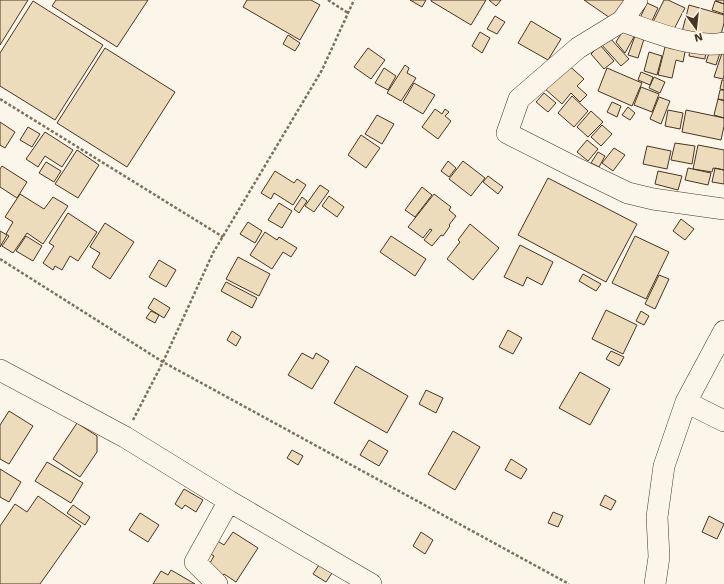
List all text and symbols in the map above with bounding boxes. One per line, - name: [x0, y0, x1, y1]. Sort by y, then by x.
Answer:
- north arrow: [676, 8, 716, 48]
- text: N: [693, 30, 704, 45]

